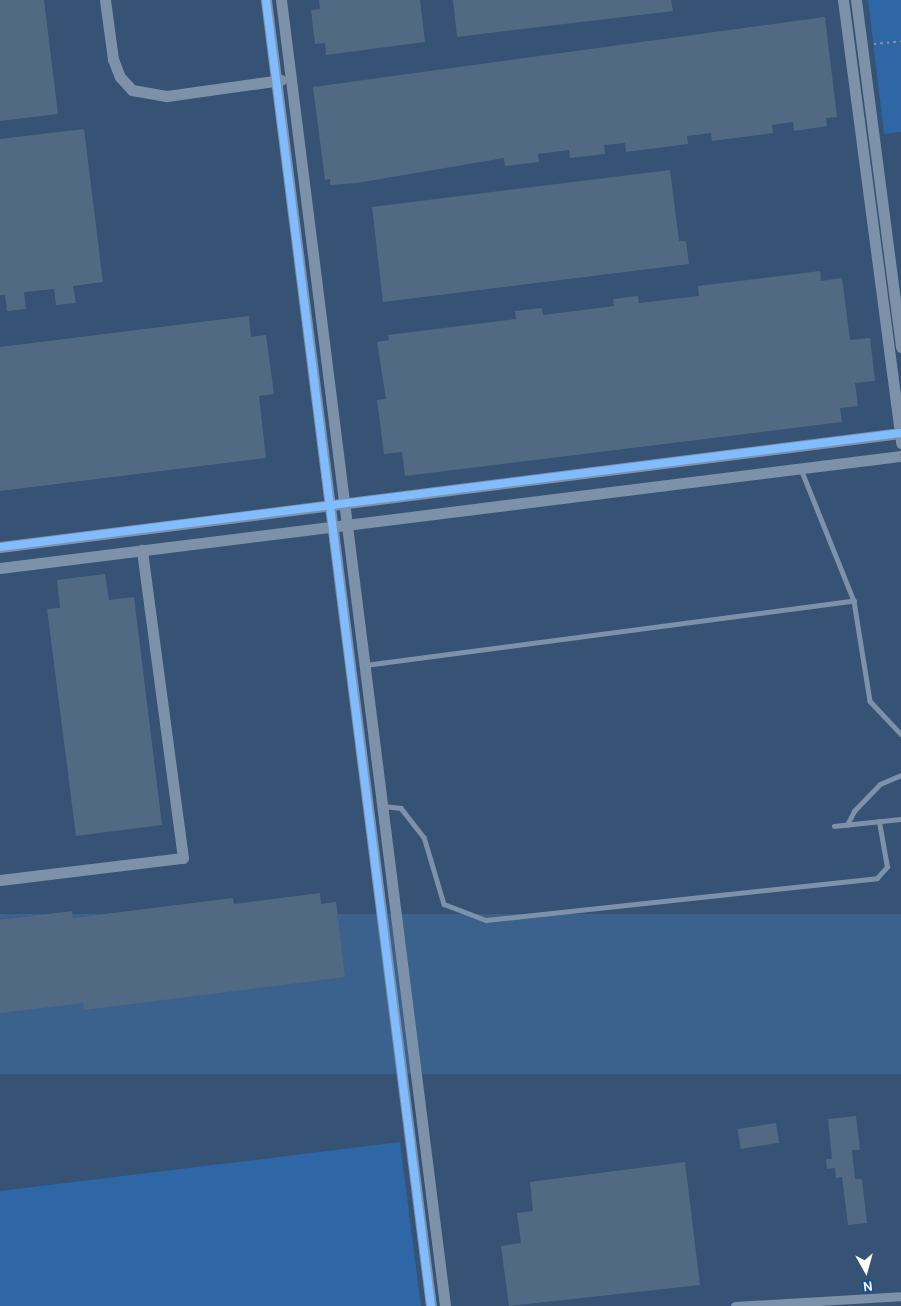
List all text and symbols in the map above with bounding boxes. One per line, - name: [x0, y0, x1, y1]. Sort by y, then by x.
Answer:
- north arrow: [841, 1246, 891, 1296]
- text: N: [862, 1277, 874, 1295]

